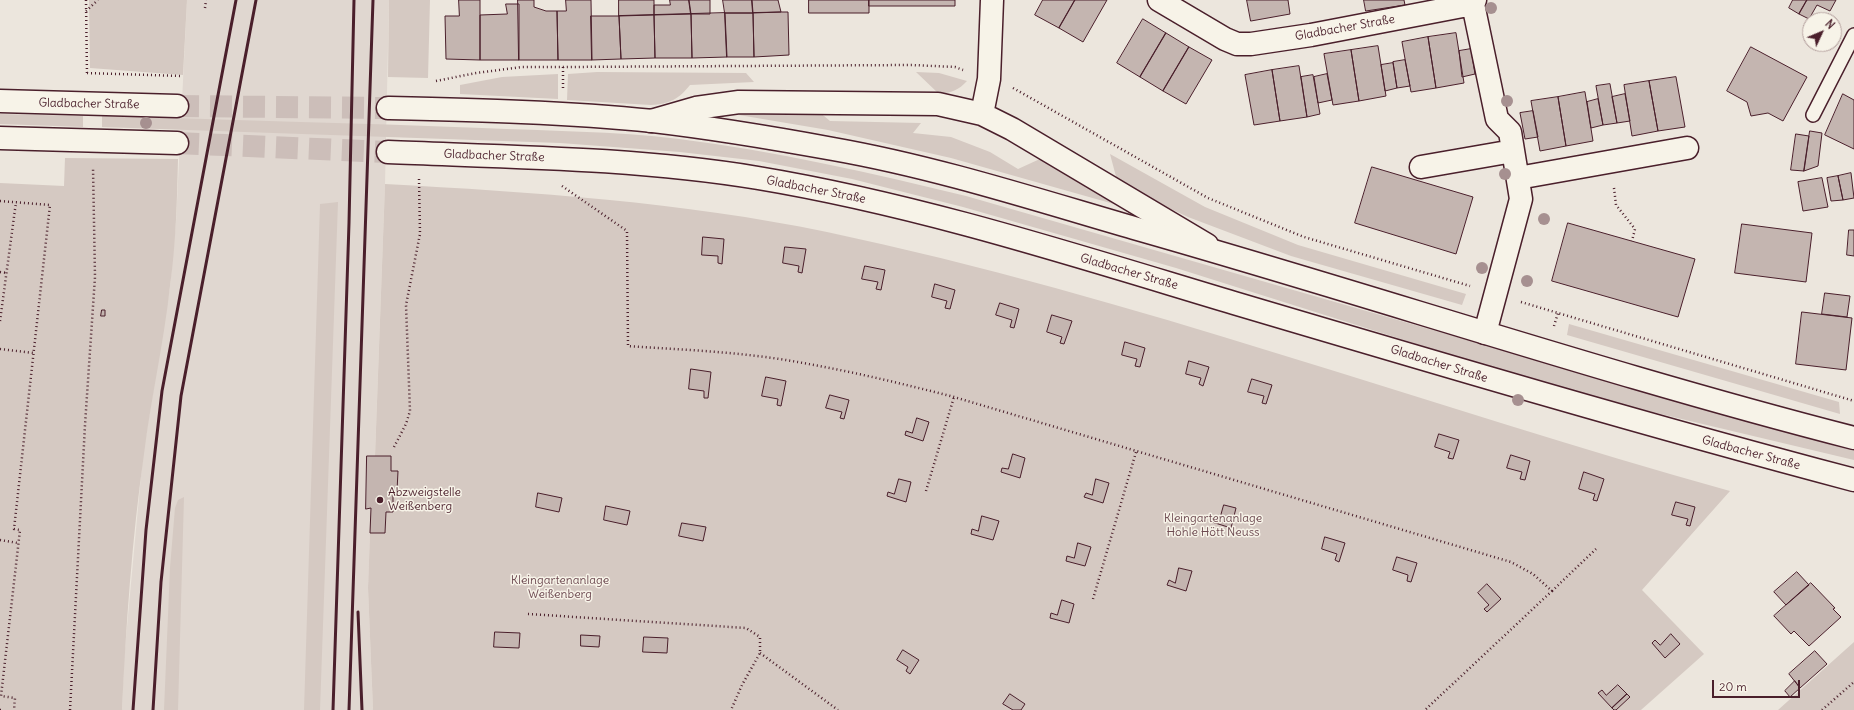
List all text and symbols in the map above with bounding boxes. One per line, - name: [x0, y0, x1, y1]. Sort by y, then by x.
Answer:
- street label: Gladbacher Straße: [1294, 12, 1396, 44]
- north arrow: [1802, 12, 1842, 52]
- text: N: [1822, 17, 1838, 32]
- street label: Gladbacher Straße: [38, 96, 140, 112]
- street label: Gladbacher Straße: [443, 147, 545, 165]
- street label: Gladbacher Straße: [765, 173, 867, 207]
- street label: Gladbacher Straße: [1078, 251, 1180, 293]
- street label: Gladbacher Straße: [1389, 342, 1489, 386]
- street label: Gladbacher Straße: [1700, 433, 1802, 473]
- place label: Abzweigstelle Weißenberg: [388, 486, 461, 514]
- marker: Abzweigstelle Weißenberg: [375, 495, 385, 505]
- park label: Kleingartenanlage Hohle Hött Neuss: [1164, 512, 1262, 540]
- park label: Kleingartenanlage Weißenberg: [511, 574, 609, 602]
- scale bar: [1714, 672, 1802, 698]
- text: 20 m: [1719, 679, 1747, 694]

